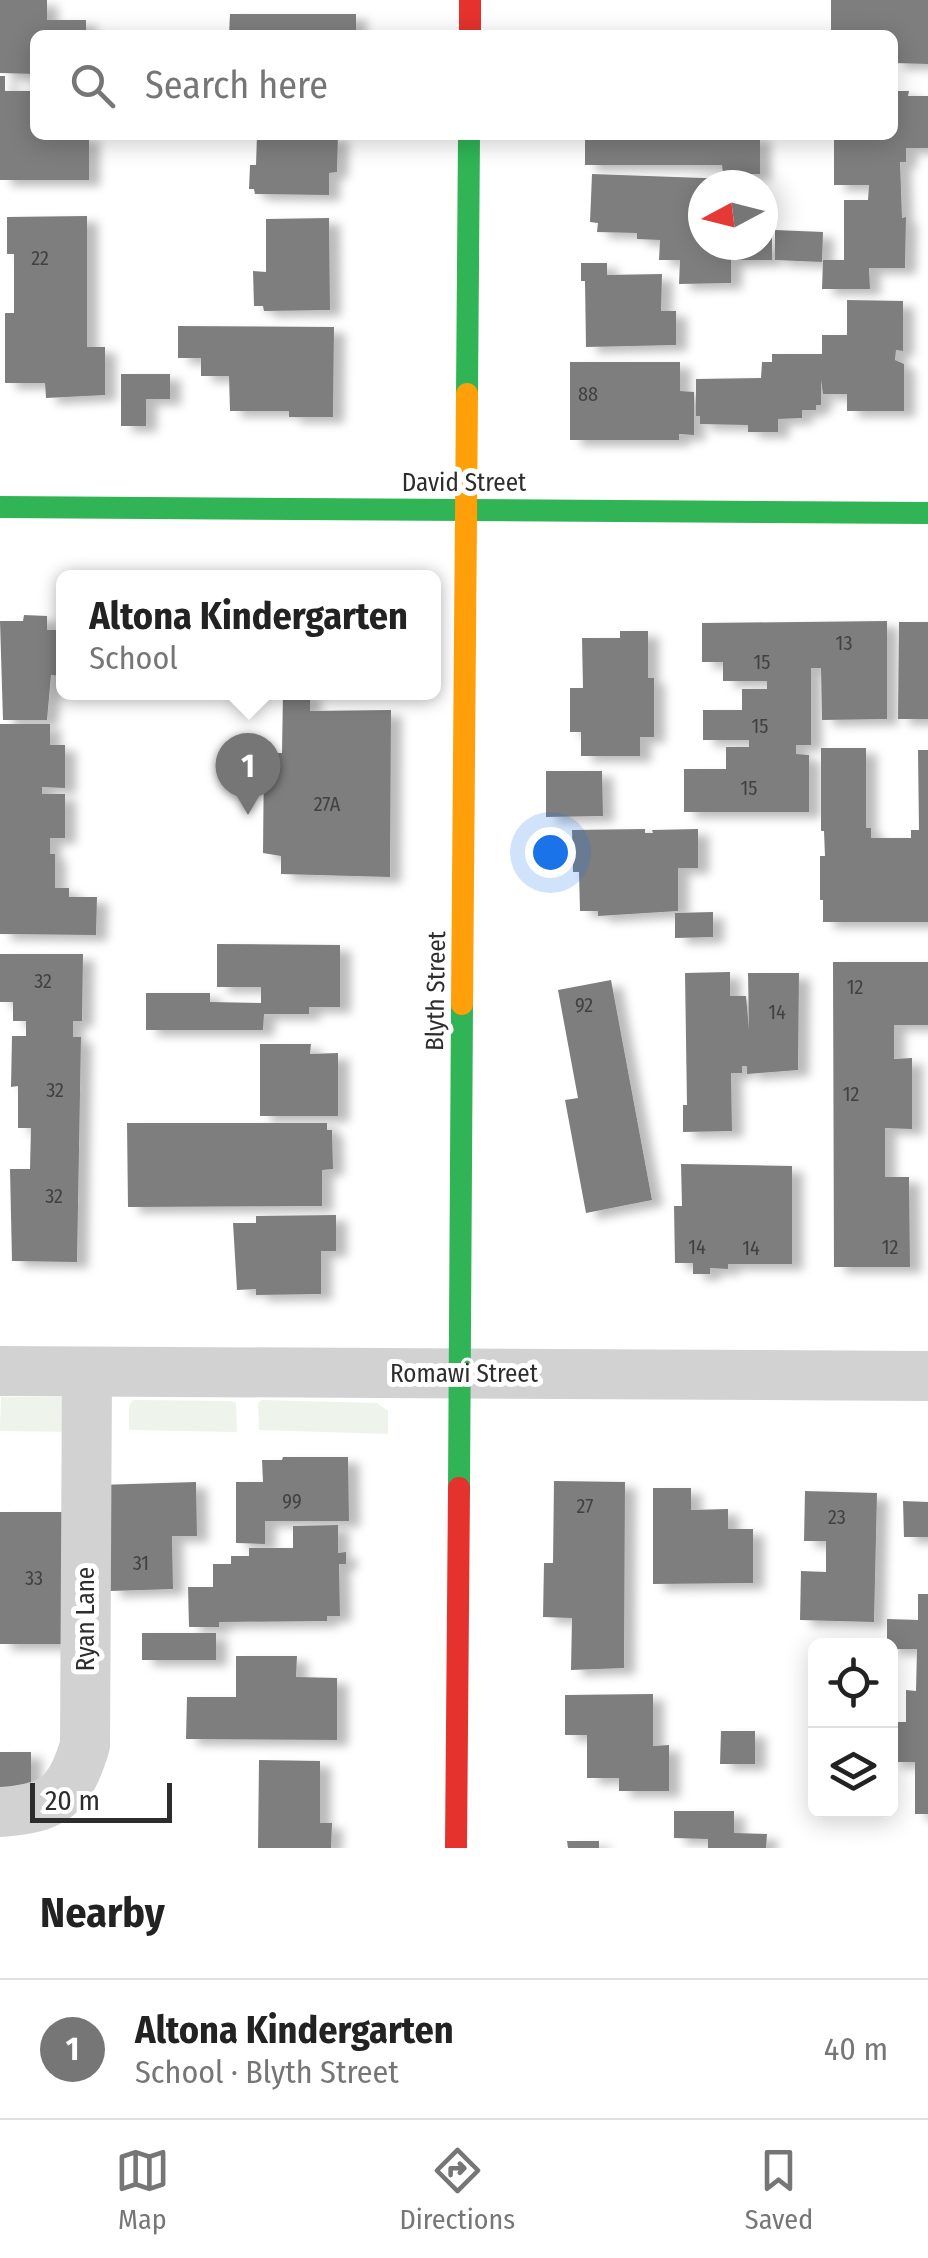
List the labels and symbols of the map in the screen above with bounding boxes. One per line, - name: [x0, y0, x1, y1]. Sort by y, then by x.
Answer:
- north arrow: [688, 170, 778, 260]
- house number: 22: [31, 246, 49, 270]
- house number: 88: [578, 382, 598, 406]
- street label: David Street: [402, 468, 527, 498]
- house number: 13: [836, 631, 852, 655]
- house number: 15: [754, 650, 770, 674]
- house number: 15: [752, 714, 768, 738]
- pin: 1: [216, 732, 280, 815]
- house number: 15: [741, 776, 757, 800]
- house number: 27A: [314, 792, 341, 816]
- your location: [525, 827, 576, 878]
- street label: Blyth Street: [420, 930, 452, 1051]
- house number: 32: [34, 969, 52, 993]
- house number: 12: [847, 975, 863, 999]
- house number: 92: [575, 993, 593, 1017]
- house number: 14: [768, 1000, 786, 1024]
- house number: 32: [46, 1078, 64, 1102]
- house number: 12: [843, 1082, 859, 1106]
- house number: 32: [45, 1184, 63, 1208]
- house number: 14: [688, 1235, 706, 1259]
- house number: 12: [882, 1235, 898, 1259]
- house number: 14: [742, 1236, 760, 1260]
- street label: Romawi Street: [390, 1359, 539, 1389]
- house number: 99: [282, 1489, 302, 1513]
- house number: 27: [577, 1494, 593, 1518]
- house number: 23: [828, 1505, 846, 1529]
- house number: 31: [133, 1551, 149, 1575]
- house number: 33: [25, 1566, 43, 1590]
- street label: Ryan Lane: [71, 1567, 101, 1671]
- scale bar: [30, 1778, 172, 1822]

